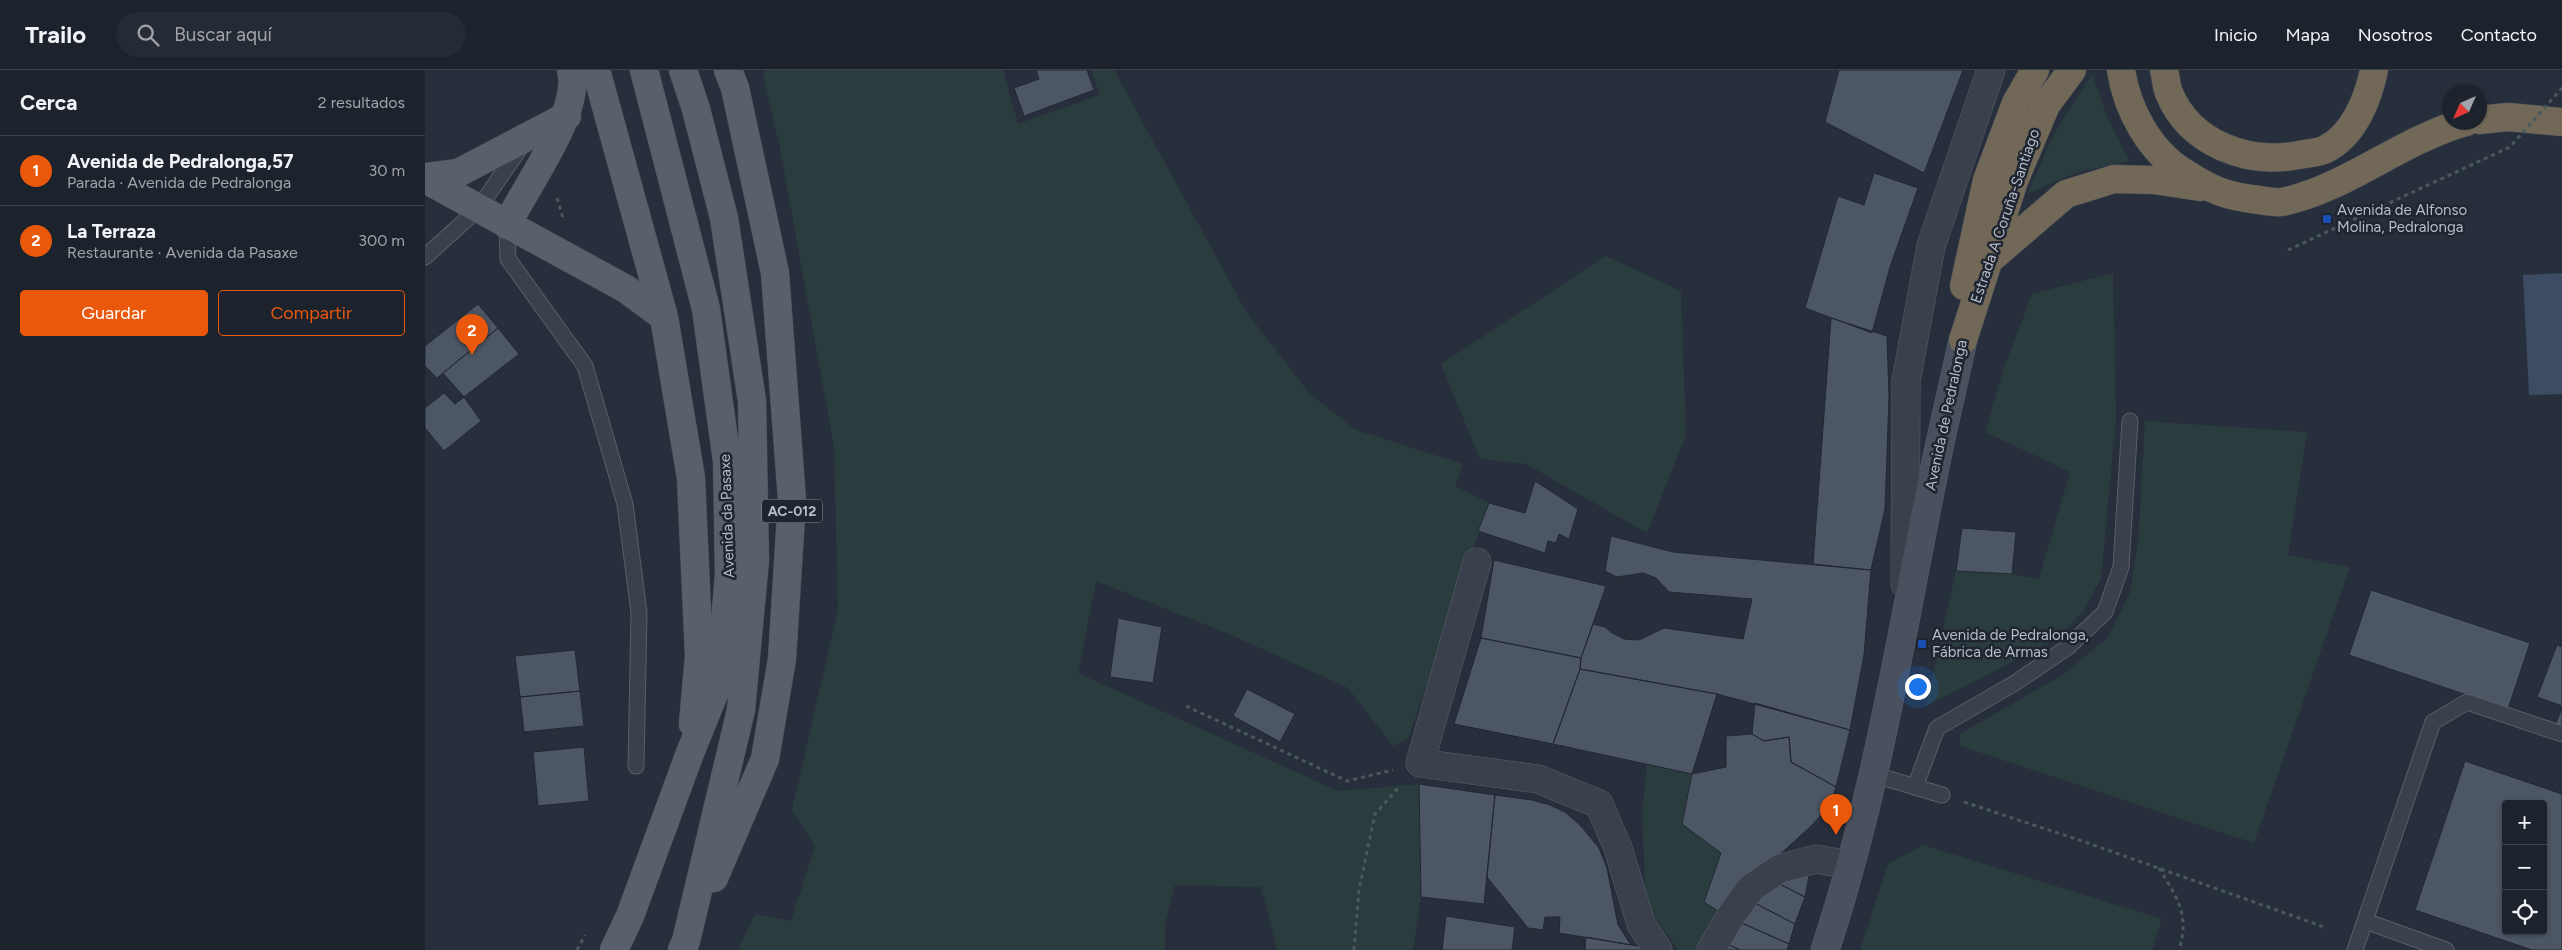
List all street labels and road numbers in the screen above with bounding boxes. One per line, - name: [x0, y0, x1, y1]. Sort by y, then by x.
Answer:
- street label: Estrada A Coruña-Santiago: [1967, 126, 2043, 305]
- street label: Avenida de Pedralonga: [1921, 338, 1971, 492]
- street label: Avenida da Pasaxe: [716, 454, 738, 578]
- road number: AC-012: [762, 500, 822, 522]

